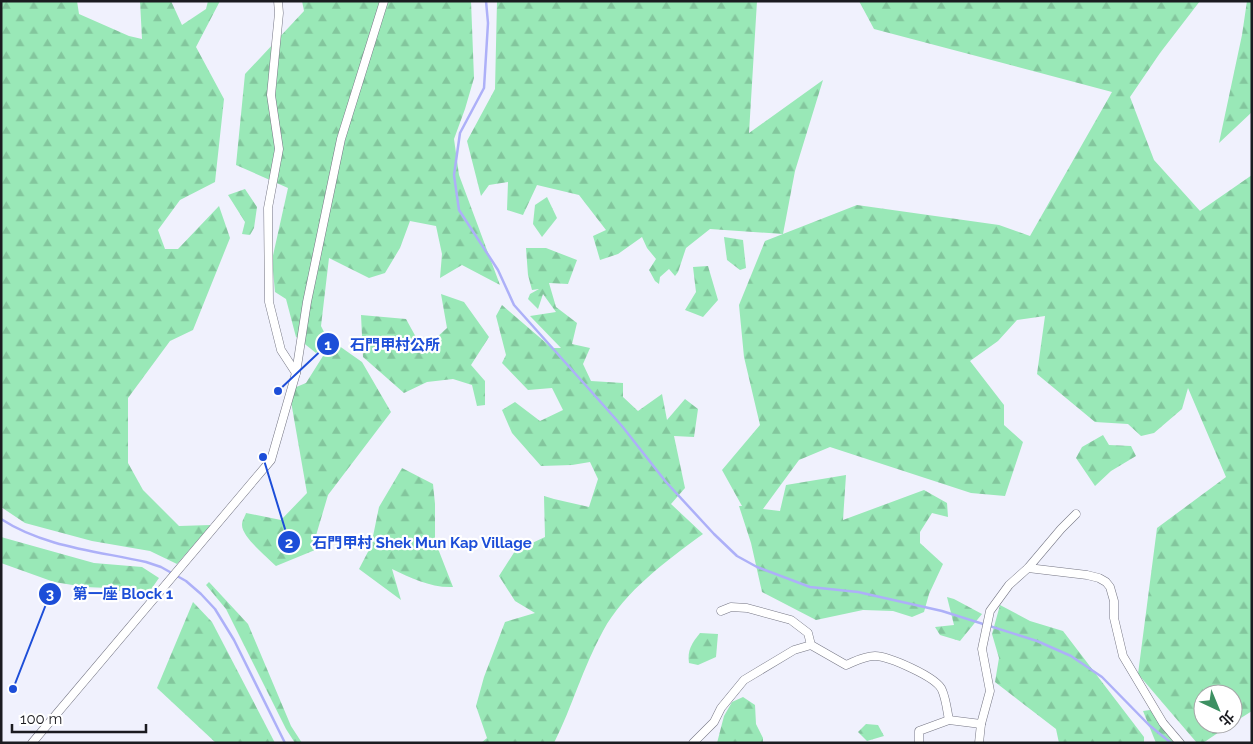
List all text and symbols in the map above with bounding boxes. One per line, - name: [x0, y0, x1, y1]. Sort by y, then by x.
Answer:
- callout: 石門甲村公所: [315, 329, 450, 359]
- text: 1: [324, 336, 332, 354]
- text: 石門甲村公所: [350, 336, 440, 354]
- callout: 石門甲村 Shek Mun Kap Village: [277, 527, 542, 557]
- text: 2: [285, 534, 293, 552]
- text: 石門甲村 Shek Mun Kap Village: [312, 534, 532, 552]
- callout: 第一座 Block 1: [37, 579, 183, 609]
- text: 3: [46, 585, 54, 603]
- text: 第一座 Block 1: [73, 585, 174, 603]
- north arrow: [1193, 684, 1243, 734]
- scale bar: [12, 702, 146, 734]
- text: 北: [1216, 708, 1238, 729]
- text: 100 m: [20, 710, 62, 728]

